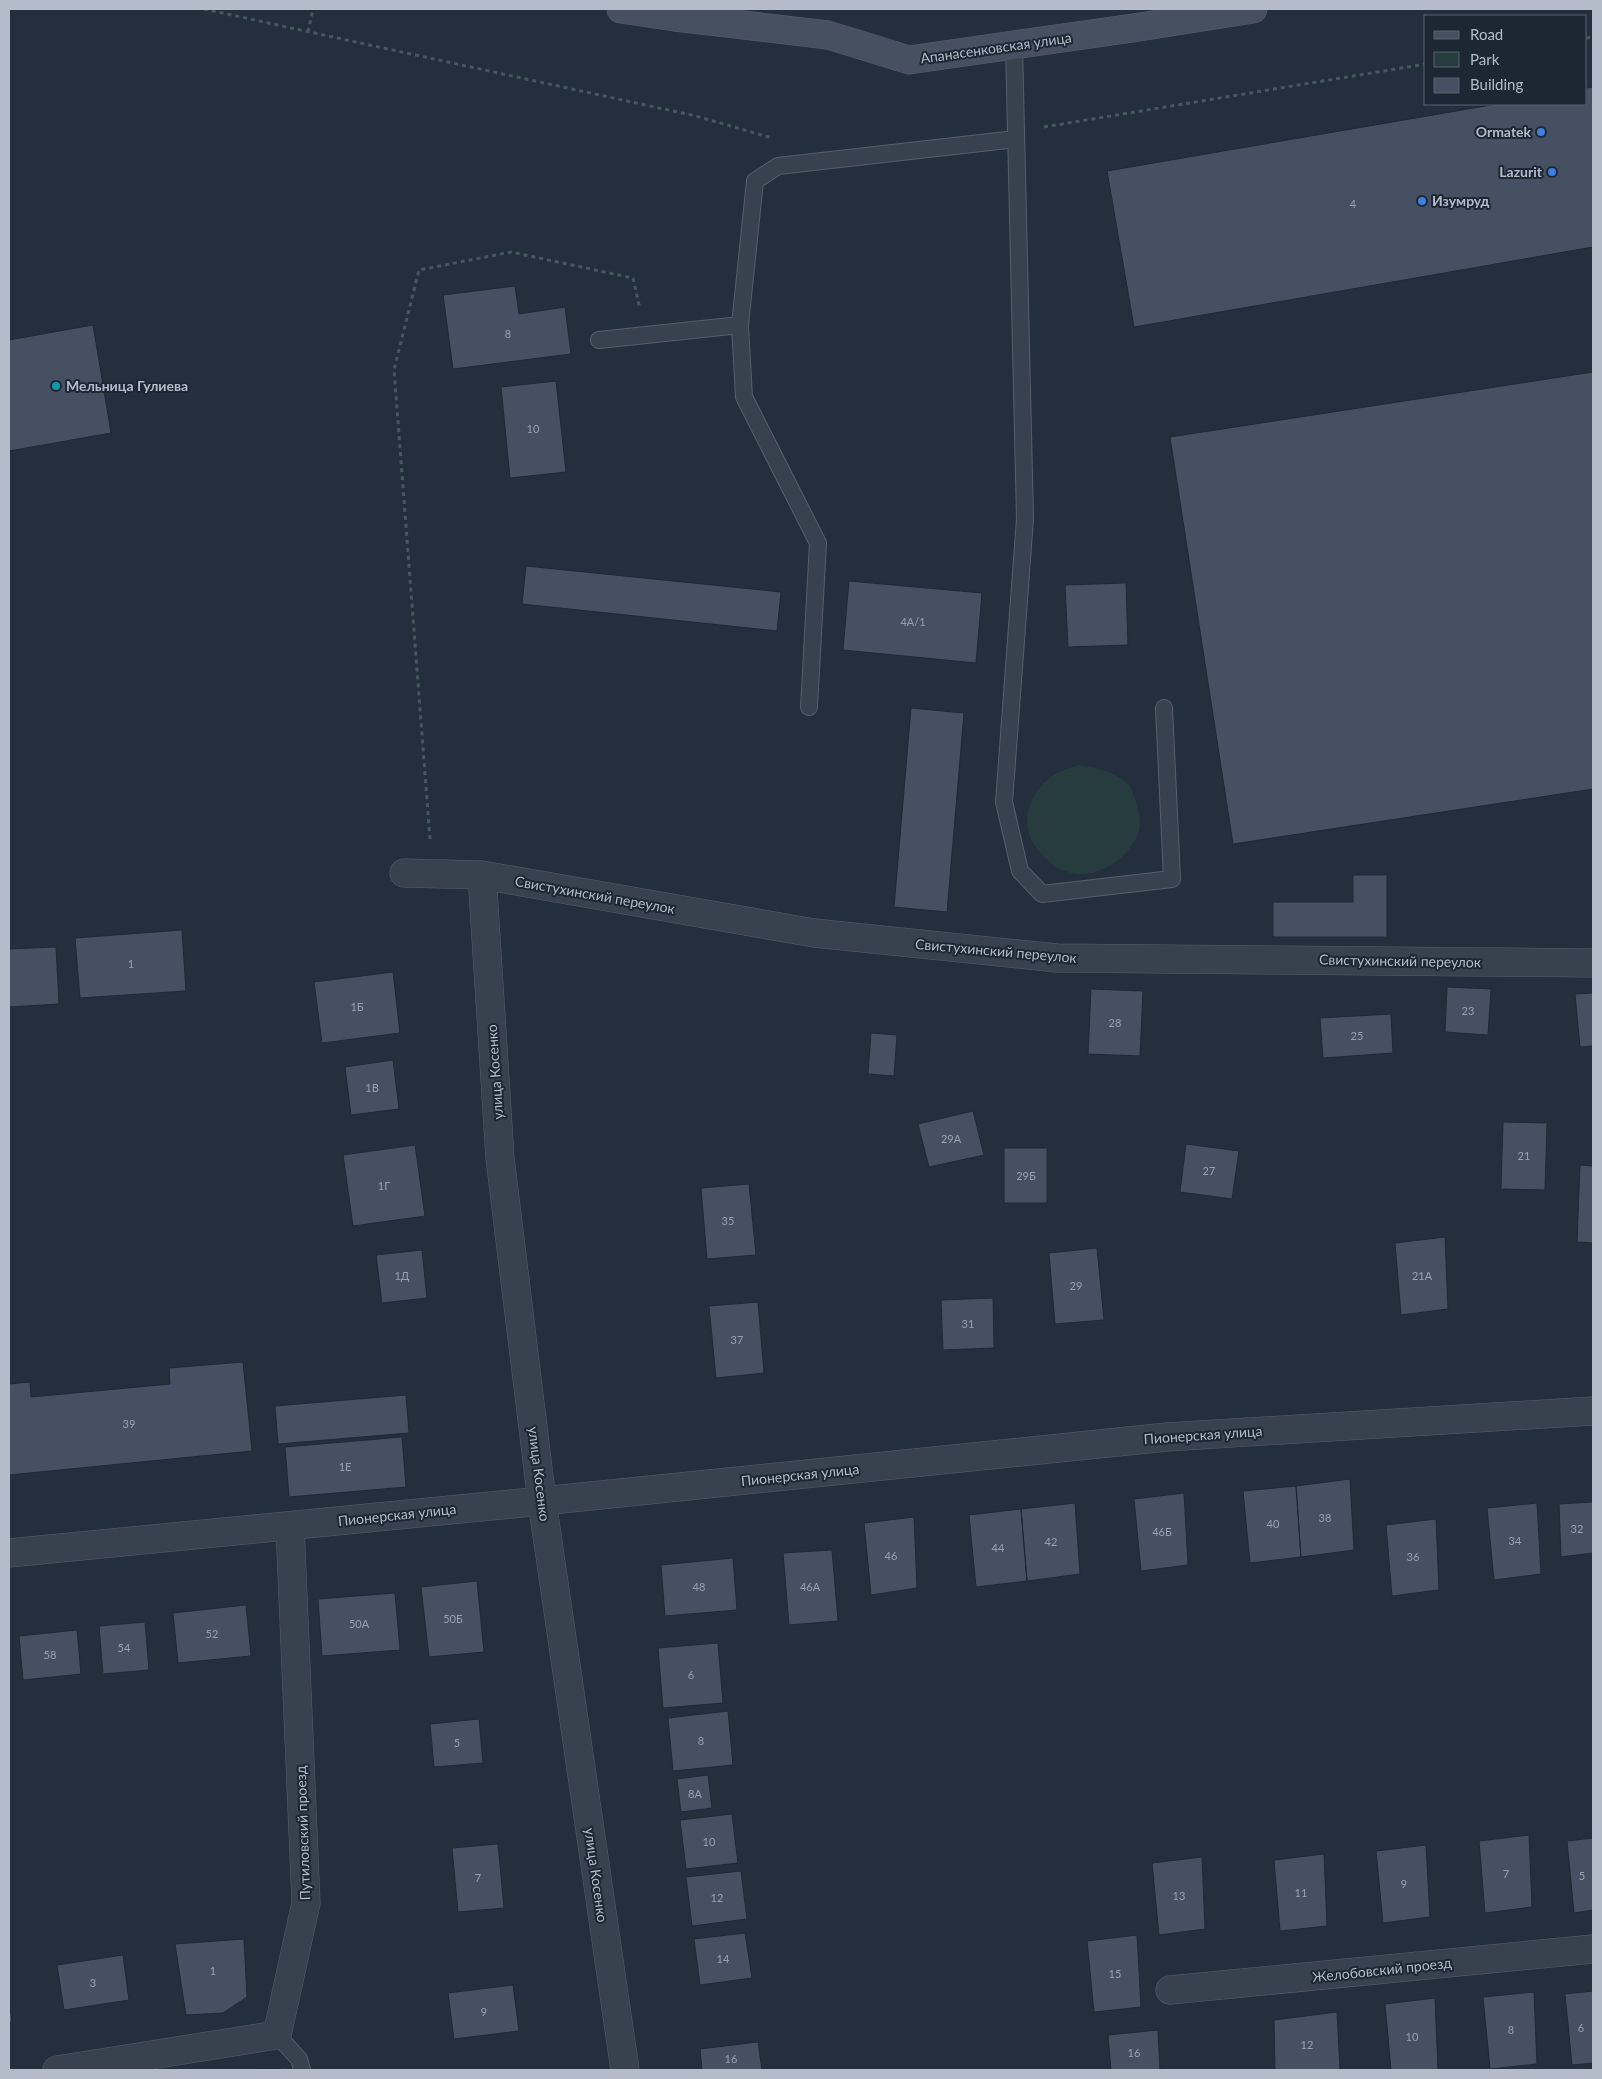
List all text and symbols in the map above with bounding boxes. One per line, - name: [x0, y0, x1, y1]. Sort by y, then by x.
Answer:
- legend: [1424, 15, 1587, 105]
- text: Road: [1470, 25, 1503, 43]
- street label: Апанасенковская улица: [919, 28, 1073, 67]
- text: Park: [1470, 50, 1500, 68]
- text: Building: [1470, 75, 1523, 93]
- place label: Ormatek: [1476, 123, 1532, 140]
- marker: Ormatek: [1535, 126, 1547, 138]
- place label: Lazurit: [1499, 163, 1543, 180]
- marker: Lazurit: [1546, 166, 1558, 178]
- place label: Изумруд: [1432, 192, 1490, 209]
- marker: Изумруд: [1416, 195, 1428, 207]
- house number: 4: [1350, 197, 1357, 210]
- house number: 8: [505, 327, 511, 340]
- place label: Мельница Гулиева: [66, 377, 188, 394]
- marker: Мельница Гулиева: [50, 380, 62, 392]
- house number: 10: [527, 422, 540, 435]
- house number: 4А/1: [900, 615, 926, 628]
- street label: Свистухинский переулок: [514, 872, 677, 917]
- street label: Свистухинский переулок: [915, 935, 1078, 966]
- street label: Свистухинский переулок: [1319, 951, 1482, 970]
- house number: 1: [128, 957, 134, 970]
- house number: 1Б: [350, 1000, 364, 1013]
- house number: 23: [1462, 1004, 1474, 1017]
- house number: 28: [1109, 1016, 1121, 1029]
- street label: улица Косенко: [483, 1024, 506, 1120]
- house number: 25: [1351, 1029, 1363, 1042]
- house number: 1В: [365, 1081, 379, 1094]
- house number: 29А: [941, 1132, 962, 1145]
- house number: 21: [1518, 1149, 1530, 1162]
- house number: 27: [1203, 1164, 1215, 1177]
- house number: 29Б: [1016, 1169, 1036, 1182]
- house number: 1Г: [378, 1179, 390, 1192]
- house number: 35: [722, 1214, 734, 1227]
- house number: 1Д: [394, 1269, 410, 1282]
- house number: 21А: [1412, 1269, 1433, 1282]
- house number: 29: [1070, 1279, 1082, 1292]
- house number: 31: [962, 1317, 974, 1330]
- house number: 37: [731, 1333, 743, 1346]
- house number: 39: [123, 1417, 135, 1430]
- street label: Пионерская улица: [1143, 1422, 1263, 1447]
- street label: улица Косенко: [525, 1426, 554, 1522]
- house number: 1Е: [339, 1460, 351, 1473]
- street label: Пионерская улица: [740, 1460, 860, 1489]
- street label: Пионерская улица: [337, 1500, 457, 1529]
- house number: 38: [1319, 1511, 1331, 1524]
- house number: 40: [1267, 1517, 1280, 1530]
- house number: 32: [1571, 1522, 1583, 1535]
- house number: 46Б: [1152, 1525, 1172, 1538]
- house number: 34: [1509, 1534, 1522, 1547]
- house number: 42: [1045, 1535, 1057, 1548]
- house number: 44: [992, 1541, 1005, 1554]
- house number: 46: [885, 1549, 897, 1562]
- house number: 36: [1407, 1550, 1419, 1563]
- house number: 48: [693, 1580, 705, 1593]
- house number: 46А: [800, 1580, 821, 1593]
- house number: 50Б: [443, 1612, 463, 1625]
- house number: 50А: [349, 1617, 370, 1630]
- house number: 52: [206, 1627, 218, 1640]
- house number: 54: [118, 1641, 131, 1654]
- house number: 58: [44, 1648, 56, 1661]
- house number: 6: [688, 1668, 694, 1681]
- house number: 8: [698, 1734, 704, 1747]
- house number: 5: [454, 1736, 460, 1749]
- street label: Путиловский проезд: [292, 1765, 313, 1901]
- house number: 8А: [688, 1787, 702, 1800]
- street label: улица Косенко: [581, 1827, 612, 1923]
- house number: 10: [703, 1835, 716, 1848]
- house number: 7: [1503, 1867, 1509, 1880]
- house number: 5: [1579, 1869, 1585, 1882]
- house number: 7: [475, 1871, 481, 1884]
- house number: 9: [1401, 1877, 1407, 1890]
- house number: 11: [1295, 1886, 1307, 1899]
- house number: 13: [1173, 1889, 1185, 1902]
- house number: 12: [711, 1891, 723, 1904]
- house number: 14: [717, 1952, 730, 1965]
- street label: Желобовский проезд: [1311, 1954, 1453, 1985]
- house number: 1: [210, 1964, 216, 1977]
- house number: 15: [1109, 1967, 1121, 1980]
- house number: 3: [90, 1976, 96, 1989]
- house number: 9: [481, 2005, 487, 2018]
- house number: 6: [1578, 2021, 1584, 2034]
- house number: 8: [1508, 2023, 1514, 2036]
- house number: 10: [1406, 2030, 1419, 2043]
- house number: 12: [1301, 2038, 1313, 2051]
- house number: 16: [1128, 2046, 1140, 2059]
- house number: 16: [725, 2052, 737, 2065]

